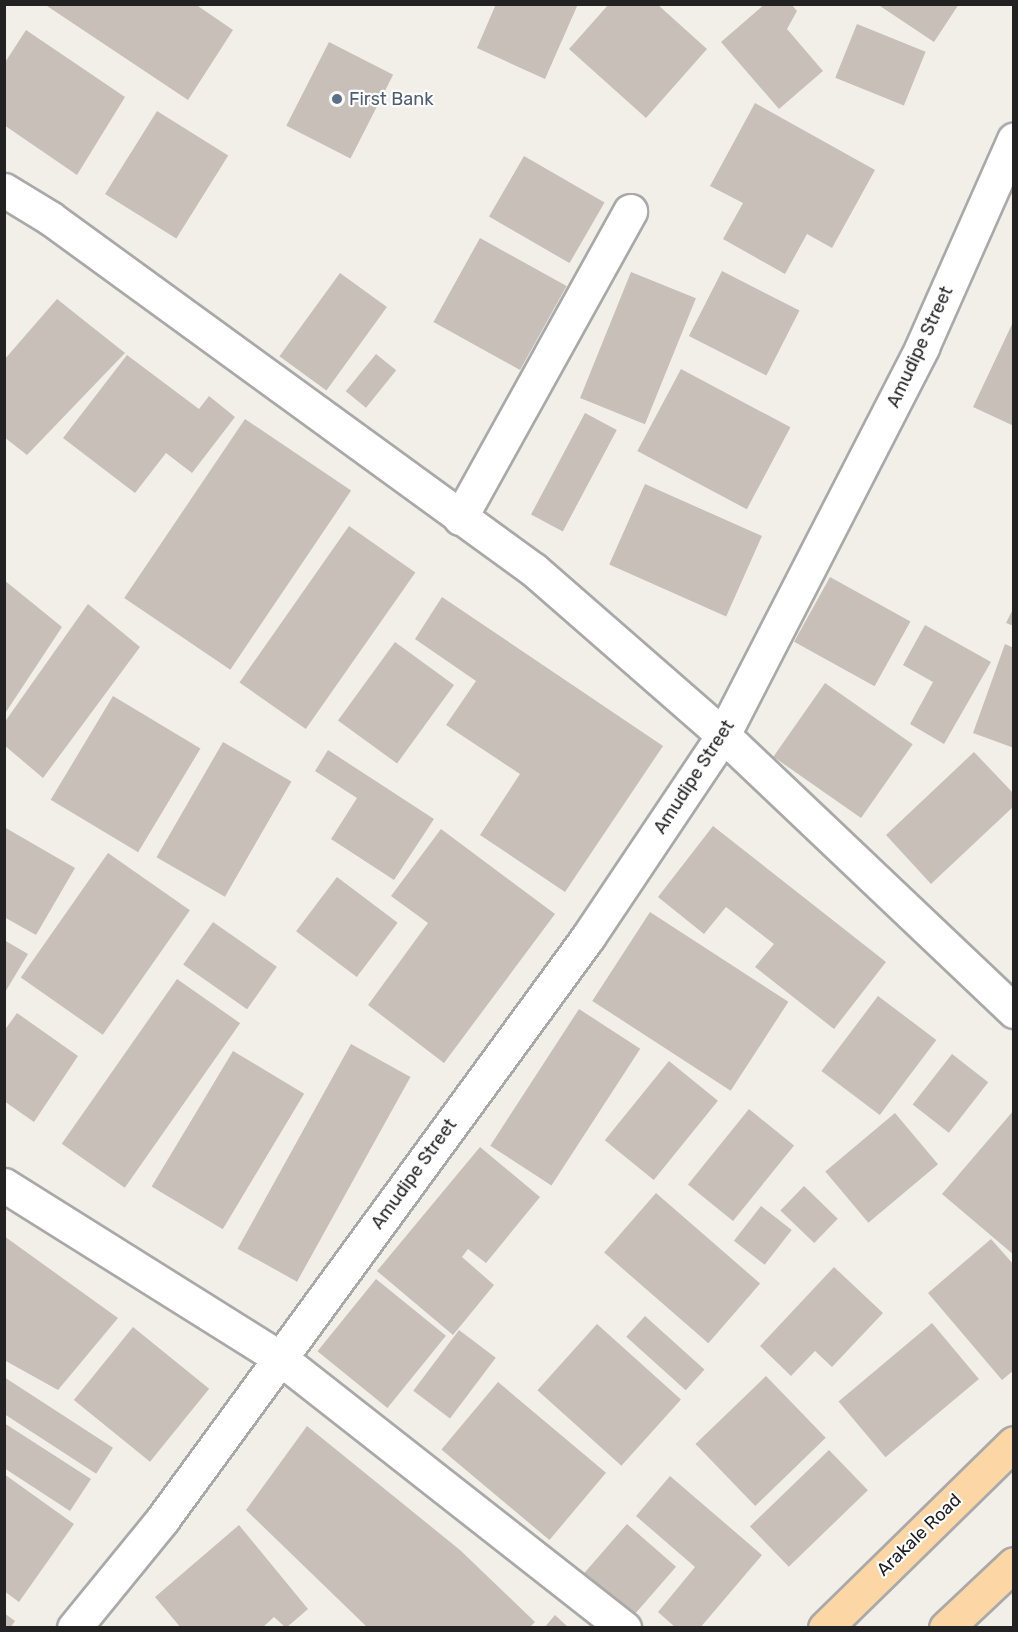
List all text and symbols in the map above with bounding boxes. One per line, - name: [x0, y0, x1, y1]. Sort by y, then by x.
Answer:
- place label: First Bank: [349, 88, 433, 110]
- marker: First Bank: [330, 92, 344, 106]
- street label: Amudipe Street: [882, 283, 958, 411]
- street label: Amudipe Street: [649, 716, 739, 838]
- street label: Amudipe Street: [367, 1115, 461, 1233]
- street label: Arakale Road: [872, 1489, 966, 1581]

